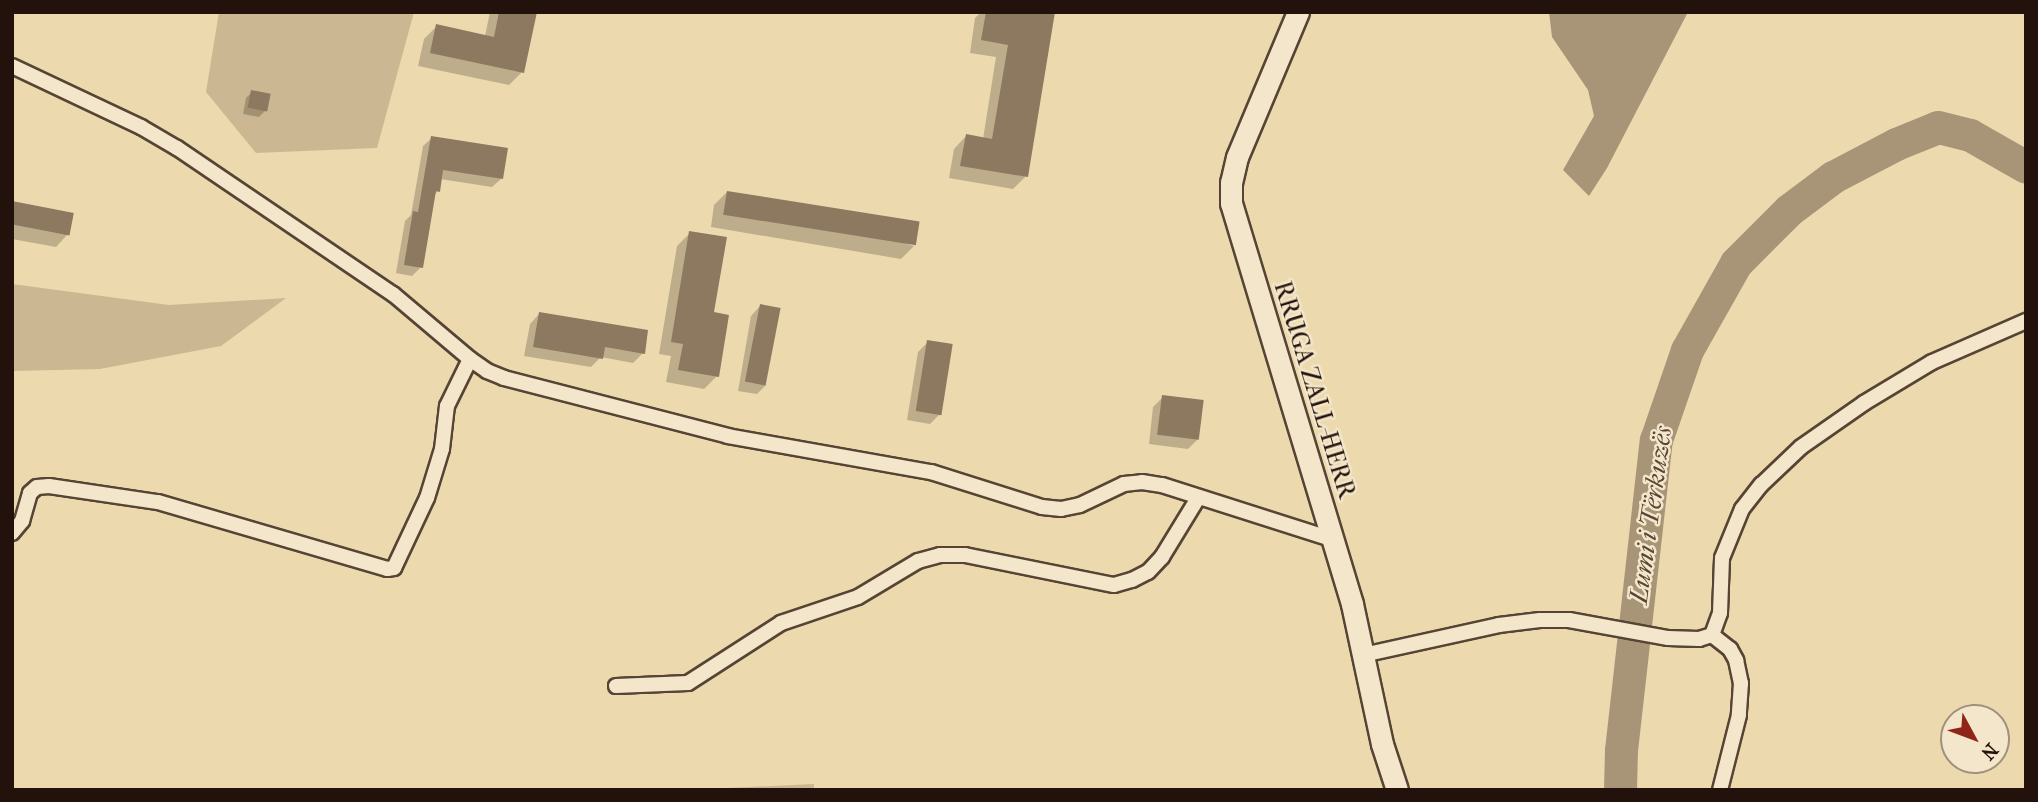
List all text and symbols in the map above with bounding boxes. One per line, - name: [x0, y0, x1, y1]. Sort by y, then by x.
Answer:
- street label: RRUGA ZALL-HERR: [1267, 278, 1361, 502]
- water label: Lumi i Tërkuzës: [1623, 424, 1679, 606]
- north arrow: [1940, 704, 2010, 774]
- text: N: [1976, 739, 2002, 764]

